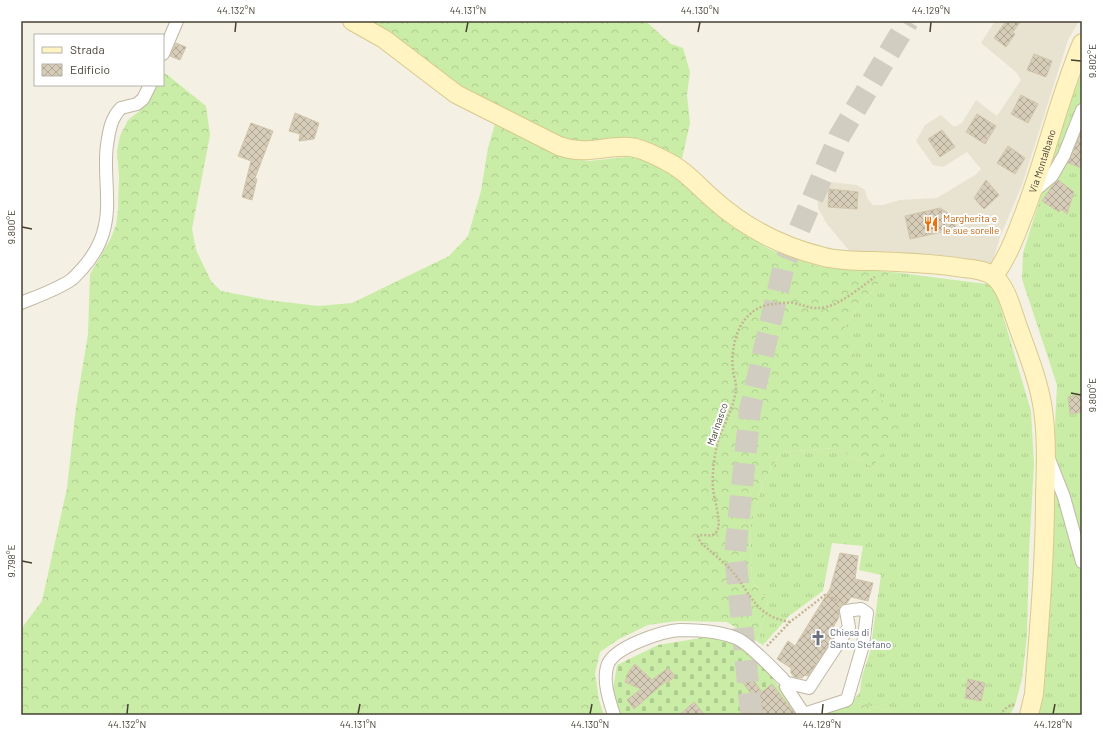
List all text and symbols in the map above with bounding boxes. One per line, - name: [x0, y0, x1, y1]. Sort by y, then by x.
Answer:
- text: 44.132°N: [217, 4, 255, 16]
- text: 44.131°N: [450, 4, 486, 16]
- text: 44.130°N: [681, 4, 719, 16]
- text: 44.129°N: [912, 4, 950, 16]
- legend: [34, 34, 164, 86]
- text: Strada: [70, 42, 105, 56]
- text: 9.802°E: [1086, 44, 1098, 78]
- text: Edificio: [70, 62, 110, 76]
- street label: Via Montalbano: [1026, 128, 1058, 194]
- text: 9.800°E: [5, 210, 17, 244]
- place label: Margherita e le sue sorelle: [943, 212, 999, 236]
- restaurant icon: Margherita e le sue sorelle: [922, 215, 940, 233]
- text: 9.800°E: [1086, 378, 1098, 412]
- street label: Marinasco: [704, 401, 730, 447]
- text: 9.798°E: [5, 545, 17, 578]
- place label: Chiesa di Santo Stefano: [830, 626, 891, 650]
- church icon: Chiesa di Santo Stefano: [809, 629, 827, 647]
- text: 44.132°N: [108, 718, 146, 730]
- text: 44.131°N: [340, 718, 376, 730]
- text: 44.130°N: [571, 718, 609, 730]
- text: 44.129°N: [803, 718, 841, 730]
- text: 44.128°N: [1034, 718, 1072, 730]

